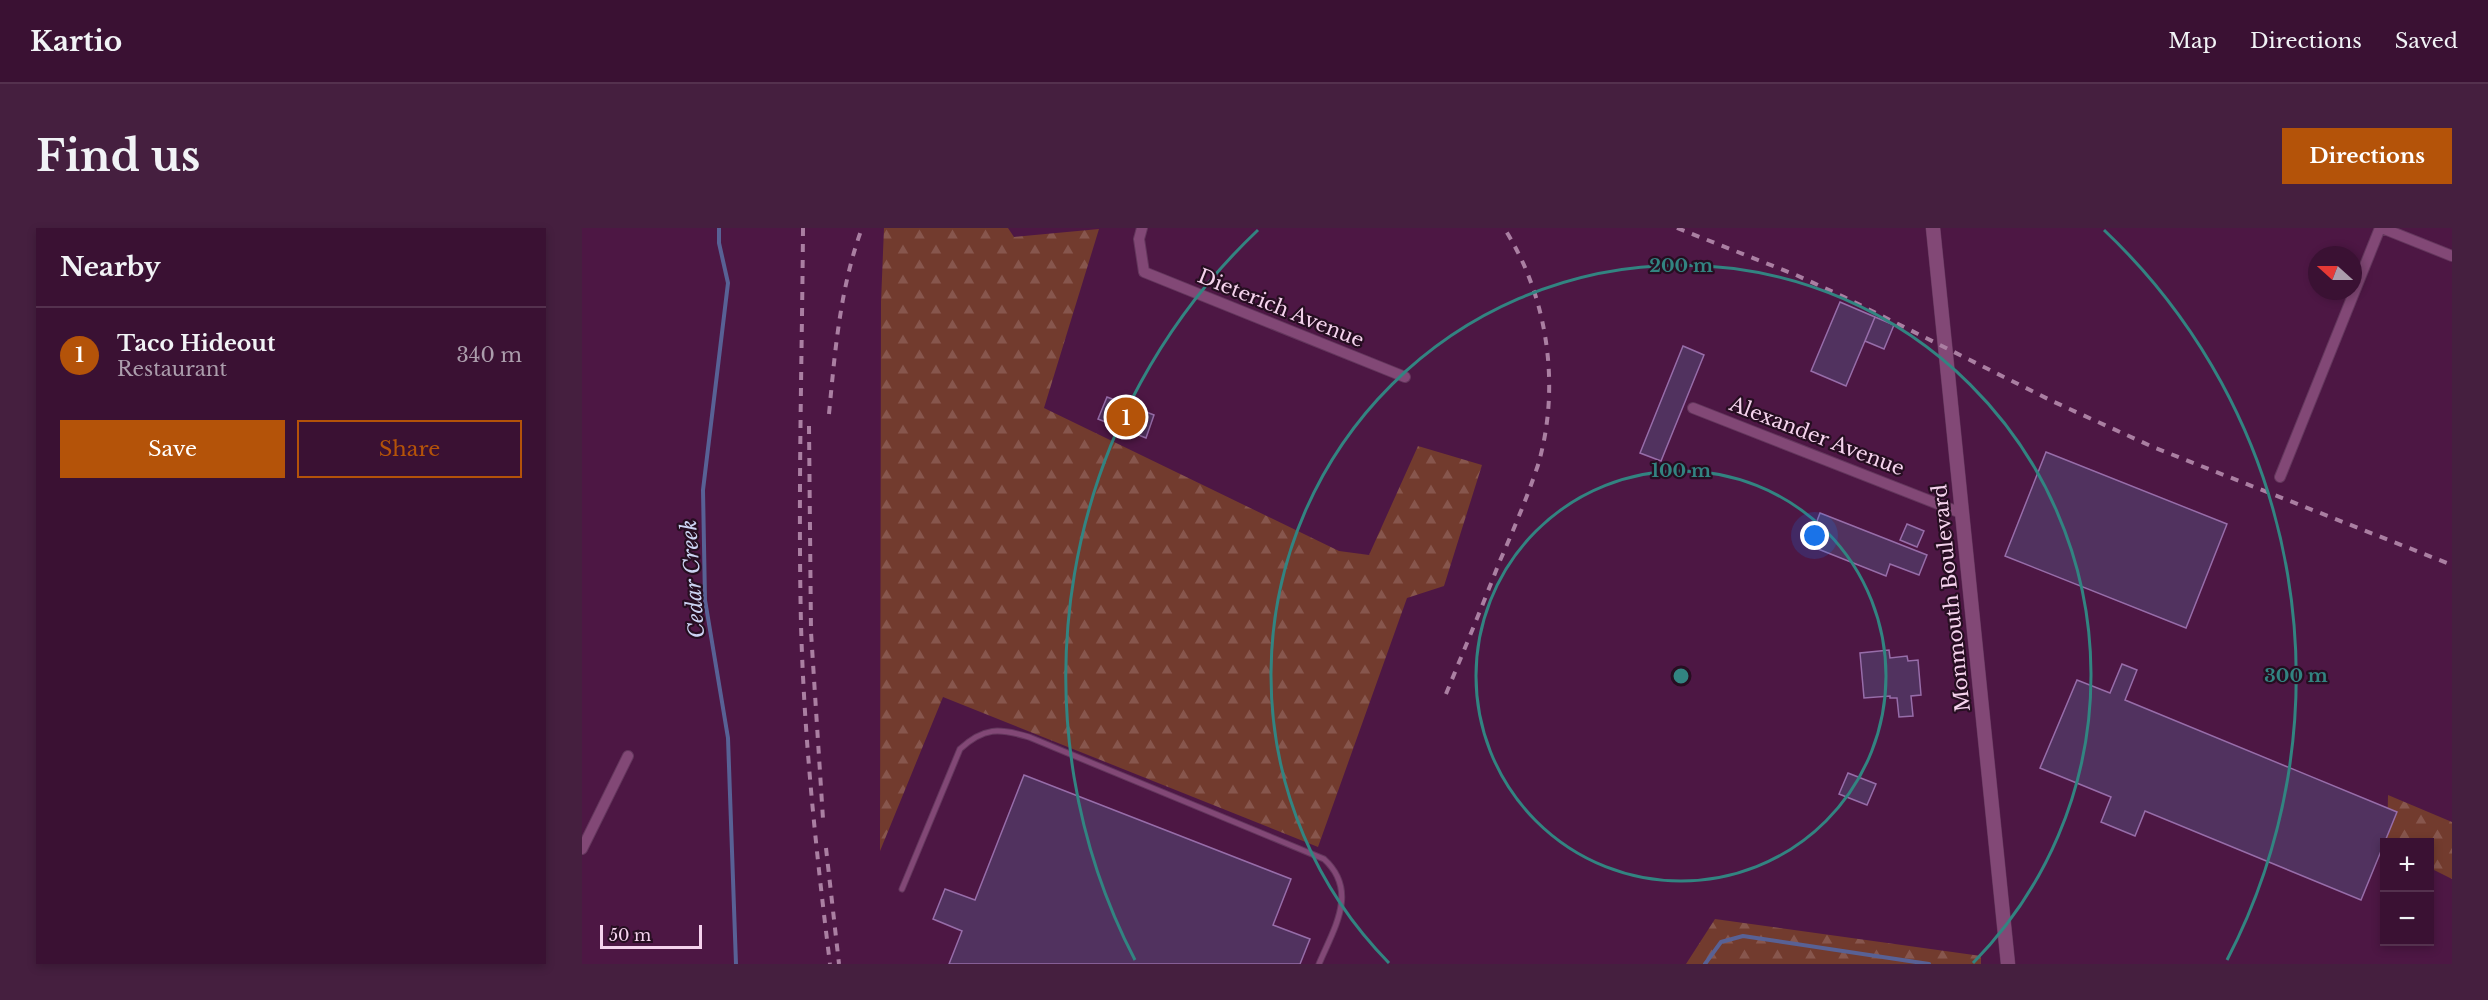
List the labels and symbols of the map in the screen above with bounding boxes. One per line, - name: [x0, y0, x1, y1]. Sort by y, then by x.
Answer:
- north arrow: [2308, 246, 2362, 300]
- text: 200 m: [1649, 255, 1713, 277]
- street label: Dieterich Avenue: [1194, 264, 1368, 352]
- street label: Alexander Avenue: [1725, 391, 1908, 480]
- pin: 1: [1106, 394, 1146, 440]
- text: 100 m: [1651, 460, 1711, 482]
- street label: Monmouth Boulevard: [1927, 483, 1975, 713]
- water label: Cedar Creek: [676, 519, 710, 639]
- your location: [1800, 521, 1829, 550]
- text: 300 m: [2264, 665, 2328, 687]
- centre of rings: [1671, 666, 1691, 686]
- scale bar: [600, 922, 702, 950]

